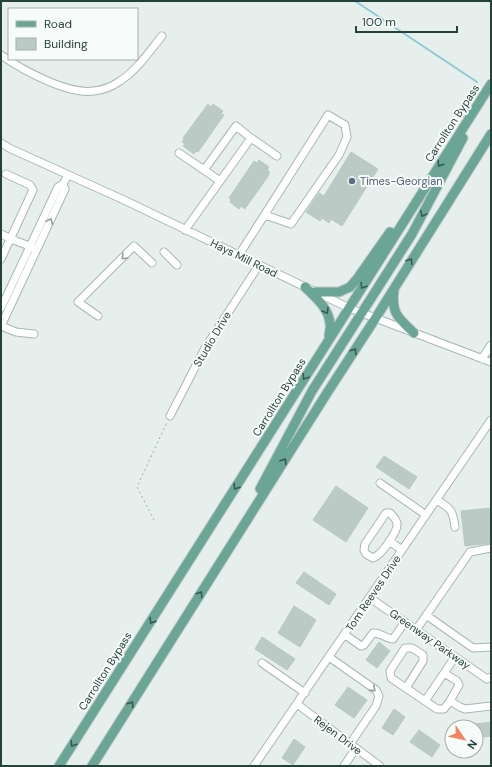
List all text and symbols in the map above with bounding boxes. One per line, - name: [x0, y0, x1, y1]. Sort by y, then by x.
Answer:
- legend: [8, 8, 138, 60]
- scale bar: [356, 8, 457, 34]
- text: 100 m: [362, 14, 396, 30]
- text: Road: [44, 16, 72, 32]
- text: Building: [44, 36, 88, 52]
- street label: Carrollton Bypass: [422, 82, 482, 164]
- one-way arrow: [437, 160, 445, 167]
- place label: Times-Georgian: [360, 174, 442, 188]
- marker: Times-Georgian: [347, 176, 357, 186]
- one-way arrow: [420, 210, 428, 218]
- one-way arrow: [45, 217, 53, 225]
- street label: Hays Mill Road: [208, 236, 280, 280]
- one-way arrow: [121, 252, 129, 260]
- one-way arrow: [406, 259, 413, 266]
- one-way arrow: [360, 282, 367, 289]
- one-way arrow: [321, 307, 328, 314]
- street label: Studio Drive: [190, 309, 234, 369]
- one-way arrow: [350, 348, 357, 355]
- street label: Carrollton Bypass: [249, 355, 309, 439]
- one-way arrow: [303, 373, 310, 380]
- one-way arrow: [280, 458, 287, 465]
- one-way arrow: [233, 483, 241, 490]
- street label: Tom Reeves Drive: [342, 552, 404, 634]
- one-way arrow: [195, 591, 203, 598]
- street label: Greenway Parkway: [387, 606, 473, 672]
- one-way arrow: [149, 616, 156, 623]
- street label: Carrollton Bypass: [75, 629, 135, 713]
- one-way arrow: [368, 685, 376, 692]
- one-way arrow: [126, 701, 133, 708]
- street label: Rejen Drive: [311, 712, 365, 758]
- north arrow: [444, 719, 484, 759]
- text: N: [464, 737, 480, 752]
- one-way arrow: [70, 740, 78, 747]

